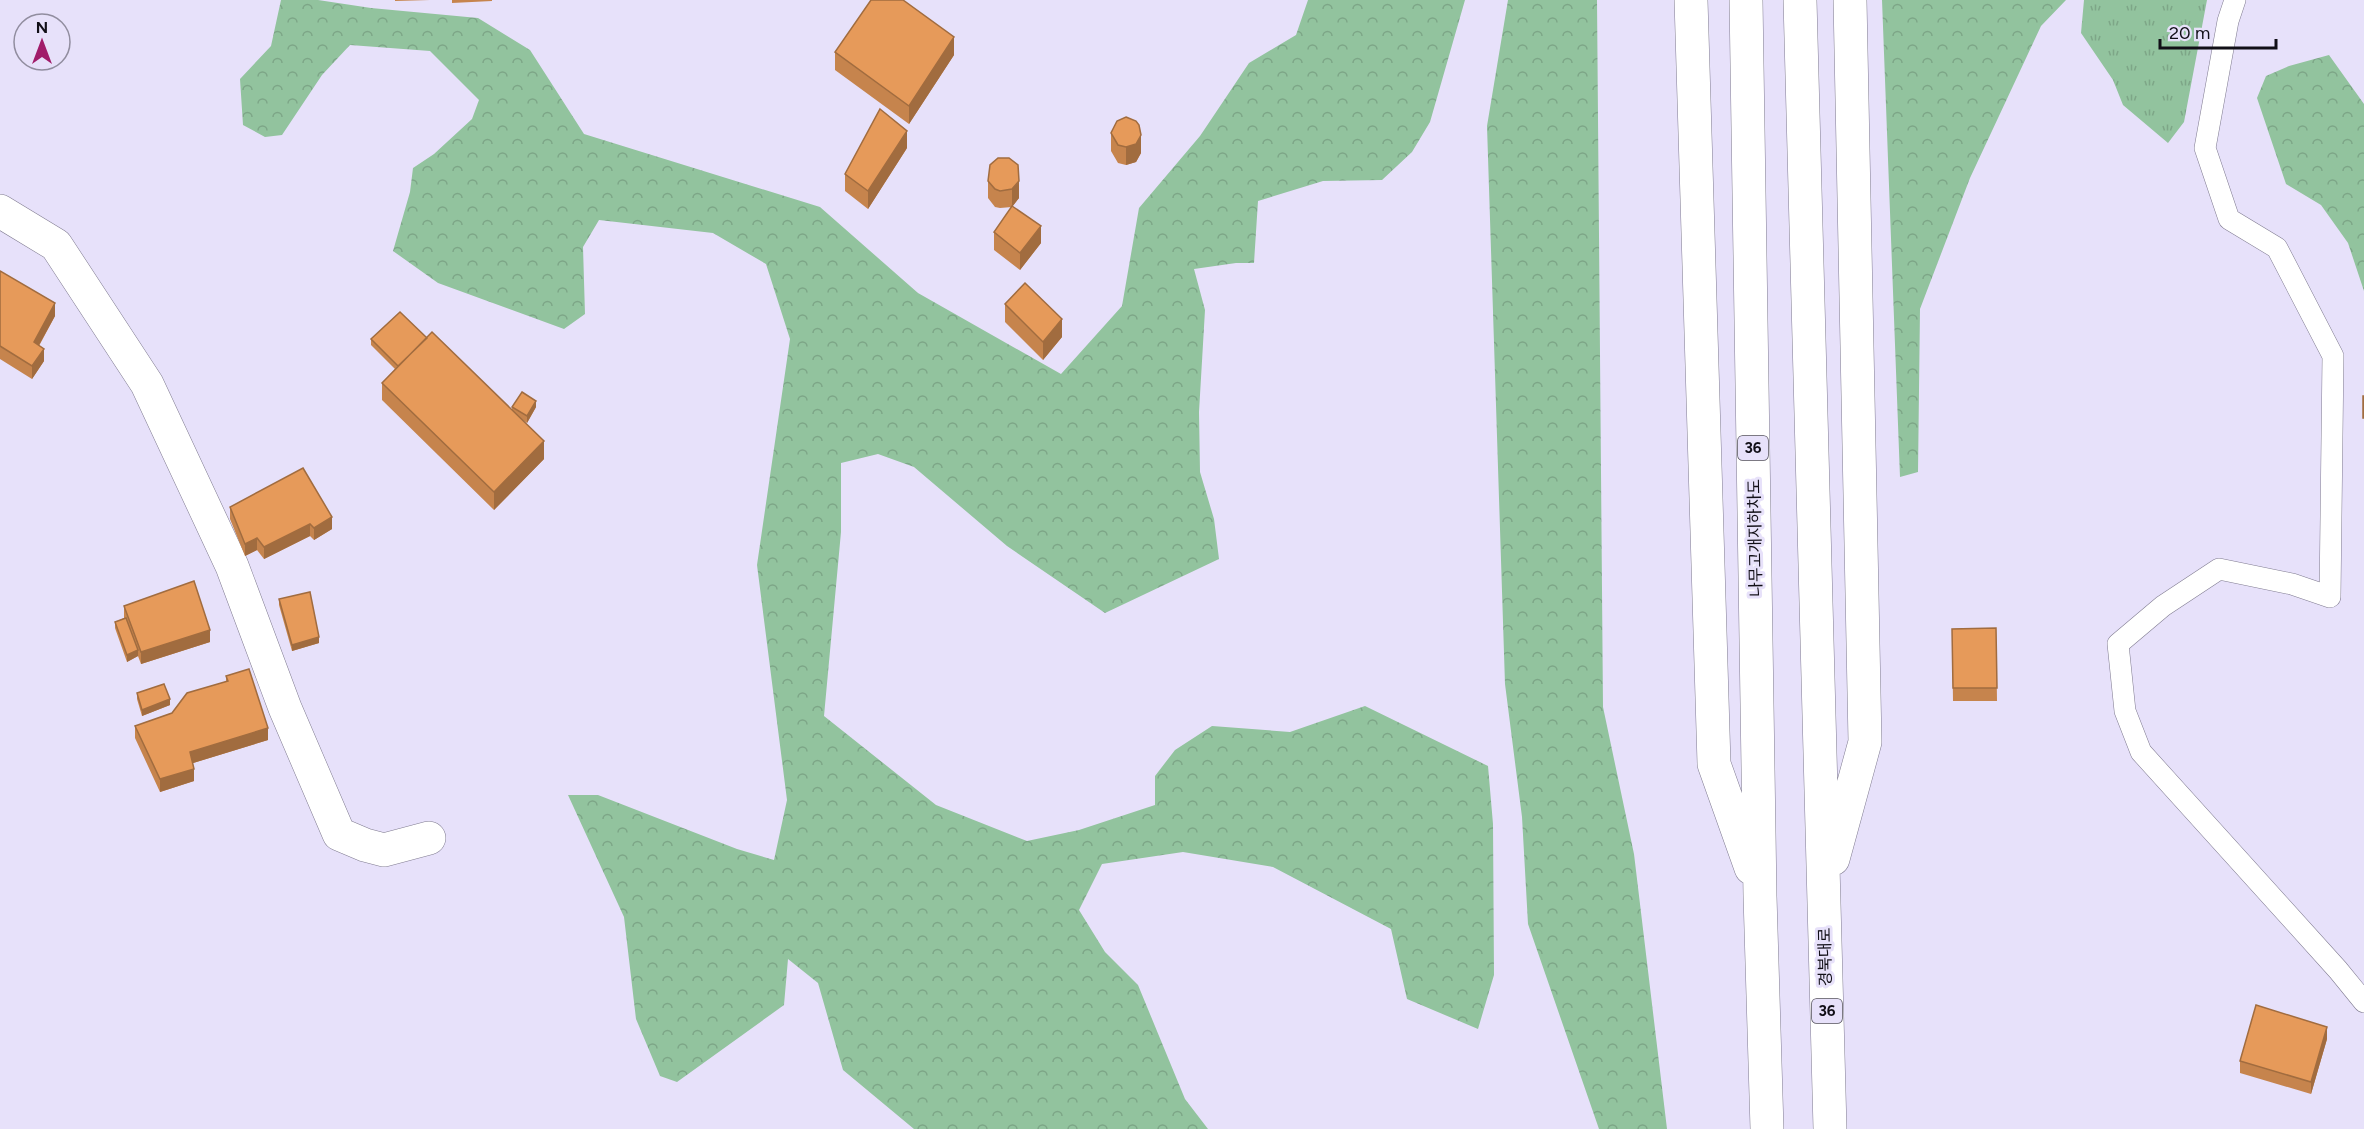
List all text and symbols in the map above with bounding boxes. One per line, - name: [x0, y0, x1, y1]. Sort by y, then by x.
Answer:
- north arrow: [12, 12, 72, 72]
- scale bar: [2160, 12, 2276, 50]
- text: N: [36, 18, 48, 37]
- text: 20 m: [2169, 22, 2210, 44]
- road number: 36: [1738, 436, 1768, 460]
- street label: 나무고개지하차도: [1744, 479, 1766, 597]
- street label: 경북대로: [1815, 927, 1835, 987]
- road number: 36: [1812, 999, 1842, 1023]

